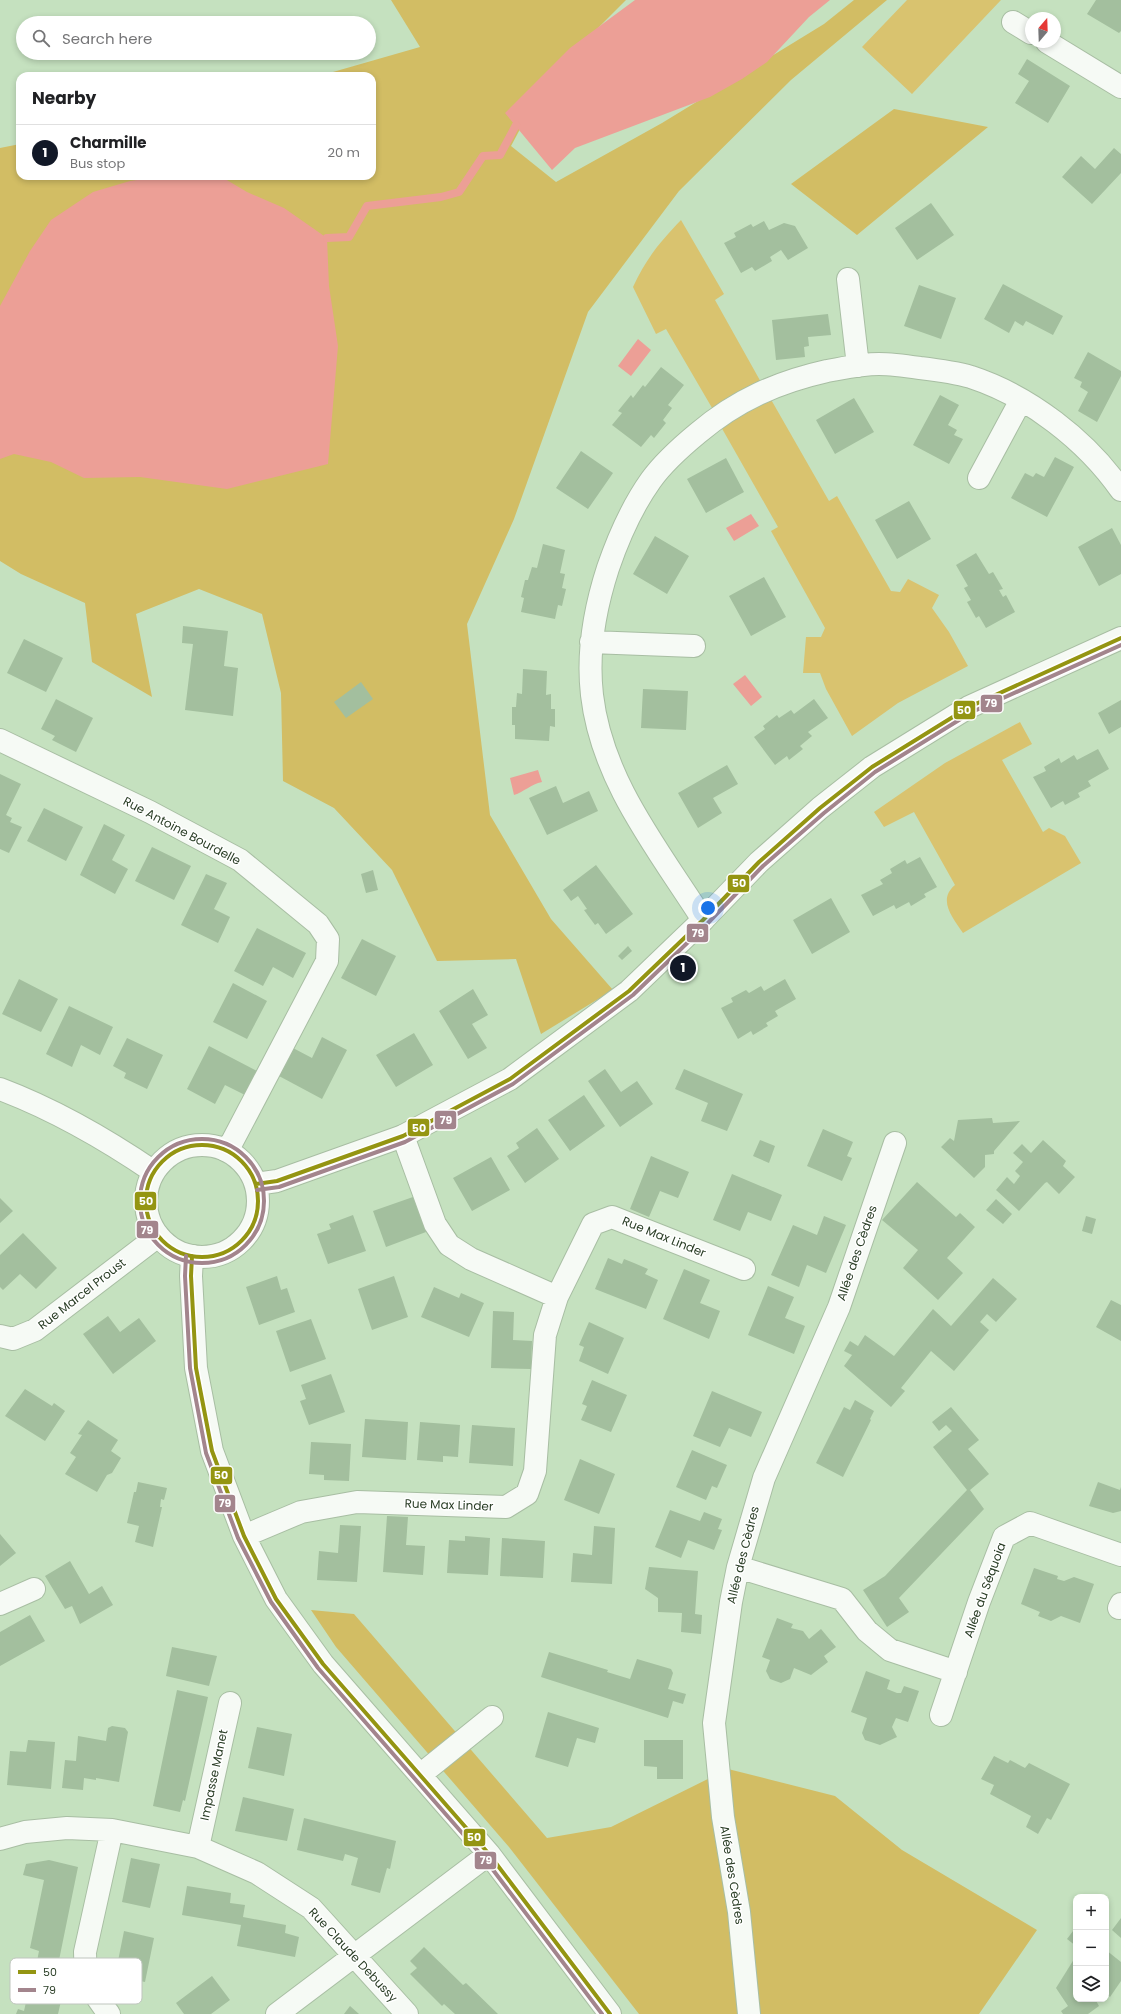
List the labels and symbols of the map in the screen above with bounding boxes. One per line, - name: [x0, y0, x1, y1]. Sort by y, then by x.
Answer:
- north arrow: [1025, 12, 1061, 48]
- line badge: 79: [980, 694, 1003, 713]
- text: 79: [985, 695, 998, 711]
- line badge: 50: [953, 700, 976, 720]
- text: 50: [957, 702, 971, 718]
- street label: Rue Antoine Bourdelle: [120, 792, 244, 869]
- line badge: 50: [727, 874, 750, 893]
- text: 50: [732, 875, 746, 891]
- your location: [698, 898, 718, 918]
- line badge: 79: [686, 923, 709, 943]
- text: 79: [692, 925, 705, 941]
- pin: 1: [670, 953, 696, 983]
- line badge: 79: [434, 1110, 457, 1130]
- text: 79: [440, 1112, 453, 1128]
- line badge: 50: [407, 1118, 430, 1137]
- text: 50: [412, 1120, 426, 1136]
- line badge: 50: [134, 1191, 157, 1211]
- text: 50: [139, 1193, 153, 1209]
- street label: Allée des Cèdres: [832, 1203, 881, 1303]
- street label: Rue Max Linder: [620, 1212, 709, 1261]
- line badge: 79: [136, 1220, 159, 1239]
- text: 79: [141, 1222, 154, 1238]
- street label: Rue Marcel Proust: [34, 1254, 129, 1333]
- line badge: 50: [210, 1466, 233, 1485]
- text: 50: [214, 1467, 228, 1483]
- line badge: 79: [214, 1494, 236, 1513]
- street label: Rue Max Linder: [404, 1494, 494, 1515]
- text: 79: [219, 1495, 232, 1511]
- street label: Allée des Cèdres: [722, 1504, 763, 1605]
- street label: Allée du Séquoia: [959, 1540, 1010, 1640]
- street label: Impasse Manet: [196, 1728, 231, 1822]
- street label: Allée des Cèdres: [716, 1824, 749, 1926]
- line badge: 50: [463, 1828, 486, 1847]
- text: 50: [467, 1829, 481, 1845]
- line badge: 79: [474, 1851, 497, 1870]
- text: 79: [480, 1852, 493, 1868]
- street label: Rue Claude Debussy: [305, 1904, 402, 2006]
- legend: [10, 1958, 142, 2004]
- text: 50: [43, 1964, 57, 1980]
- text: 79: [43, 1982, 56, 1998]

